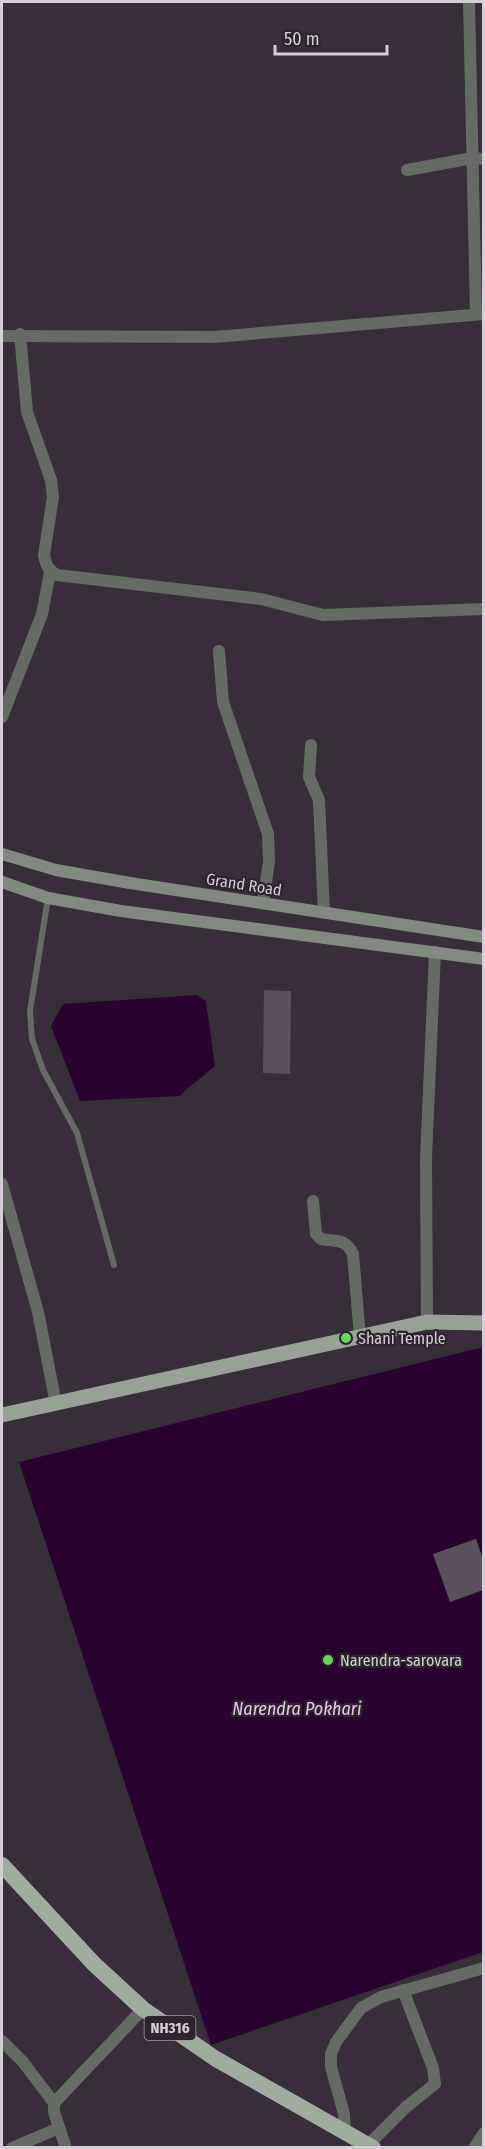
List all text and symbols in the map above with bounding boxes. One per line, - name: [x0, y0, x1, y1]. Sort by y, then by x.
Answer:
- scale bar: [275, 18, 388, 56]
- text: 50 m: [284, 28, 320, 50]
- street label: Grand Road: [205, 869, 283, 900]
- place label: Shani Temple: [358, 1329, 446, 1348]
- marker: Shani Temple: [339, 1331, 353, 1345]
- place label: Narendra-sarovara: [340, 1651, 462, 1670]
- marker: Narendra-sarovara: [321, 1653, 335, 1667]
- water label: Narendra Pokhari: [232, 1698, 362, 1720]
- road number: NH316: [144, 2016, 195, 2040]

